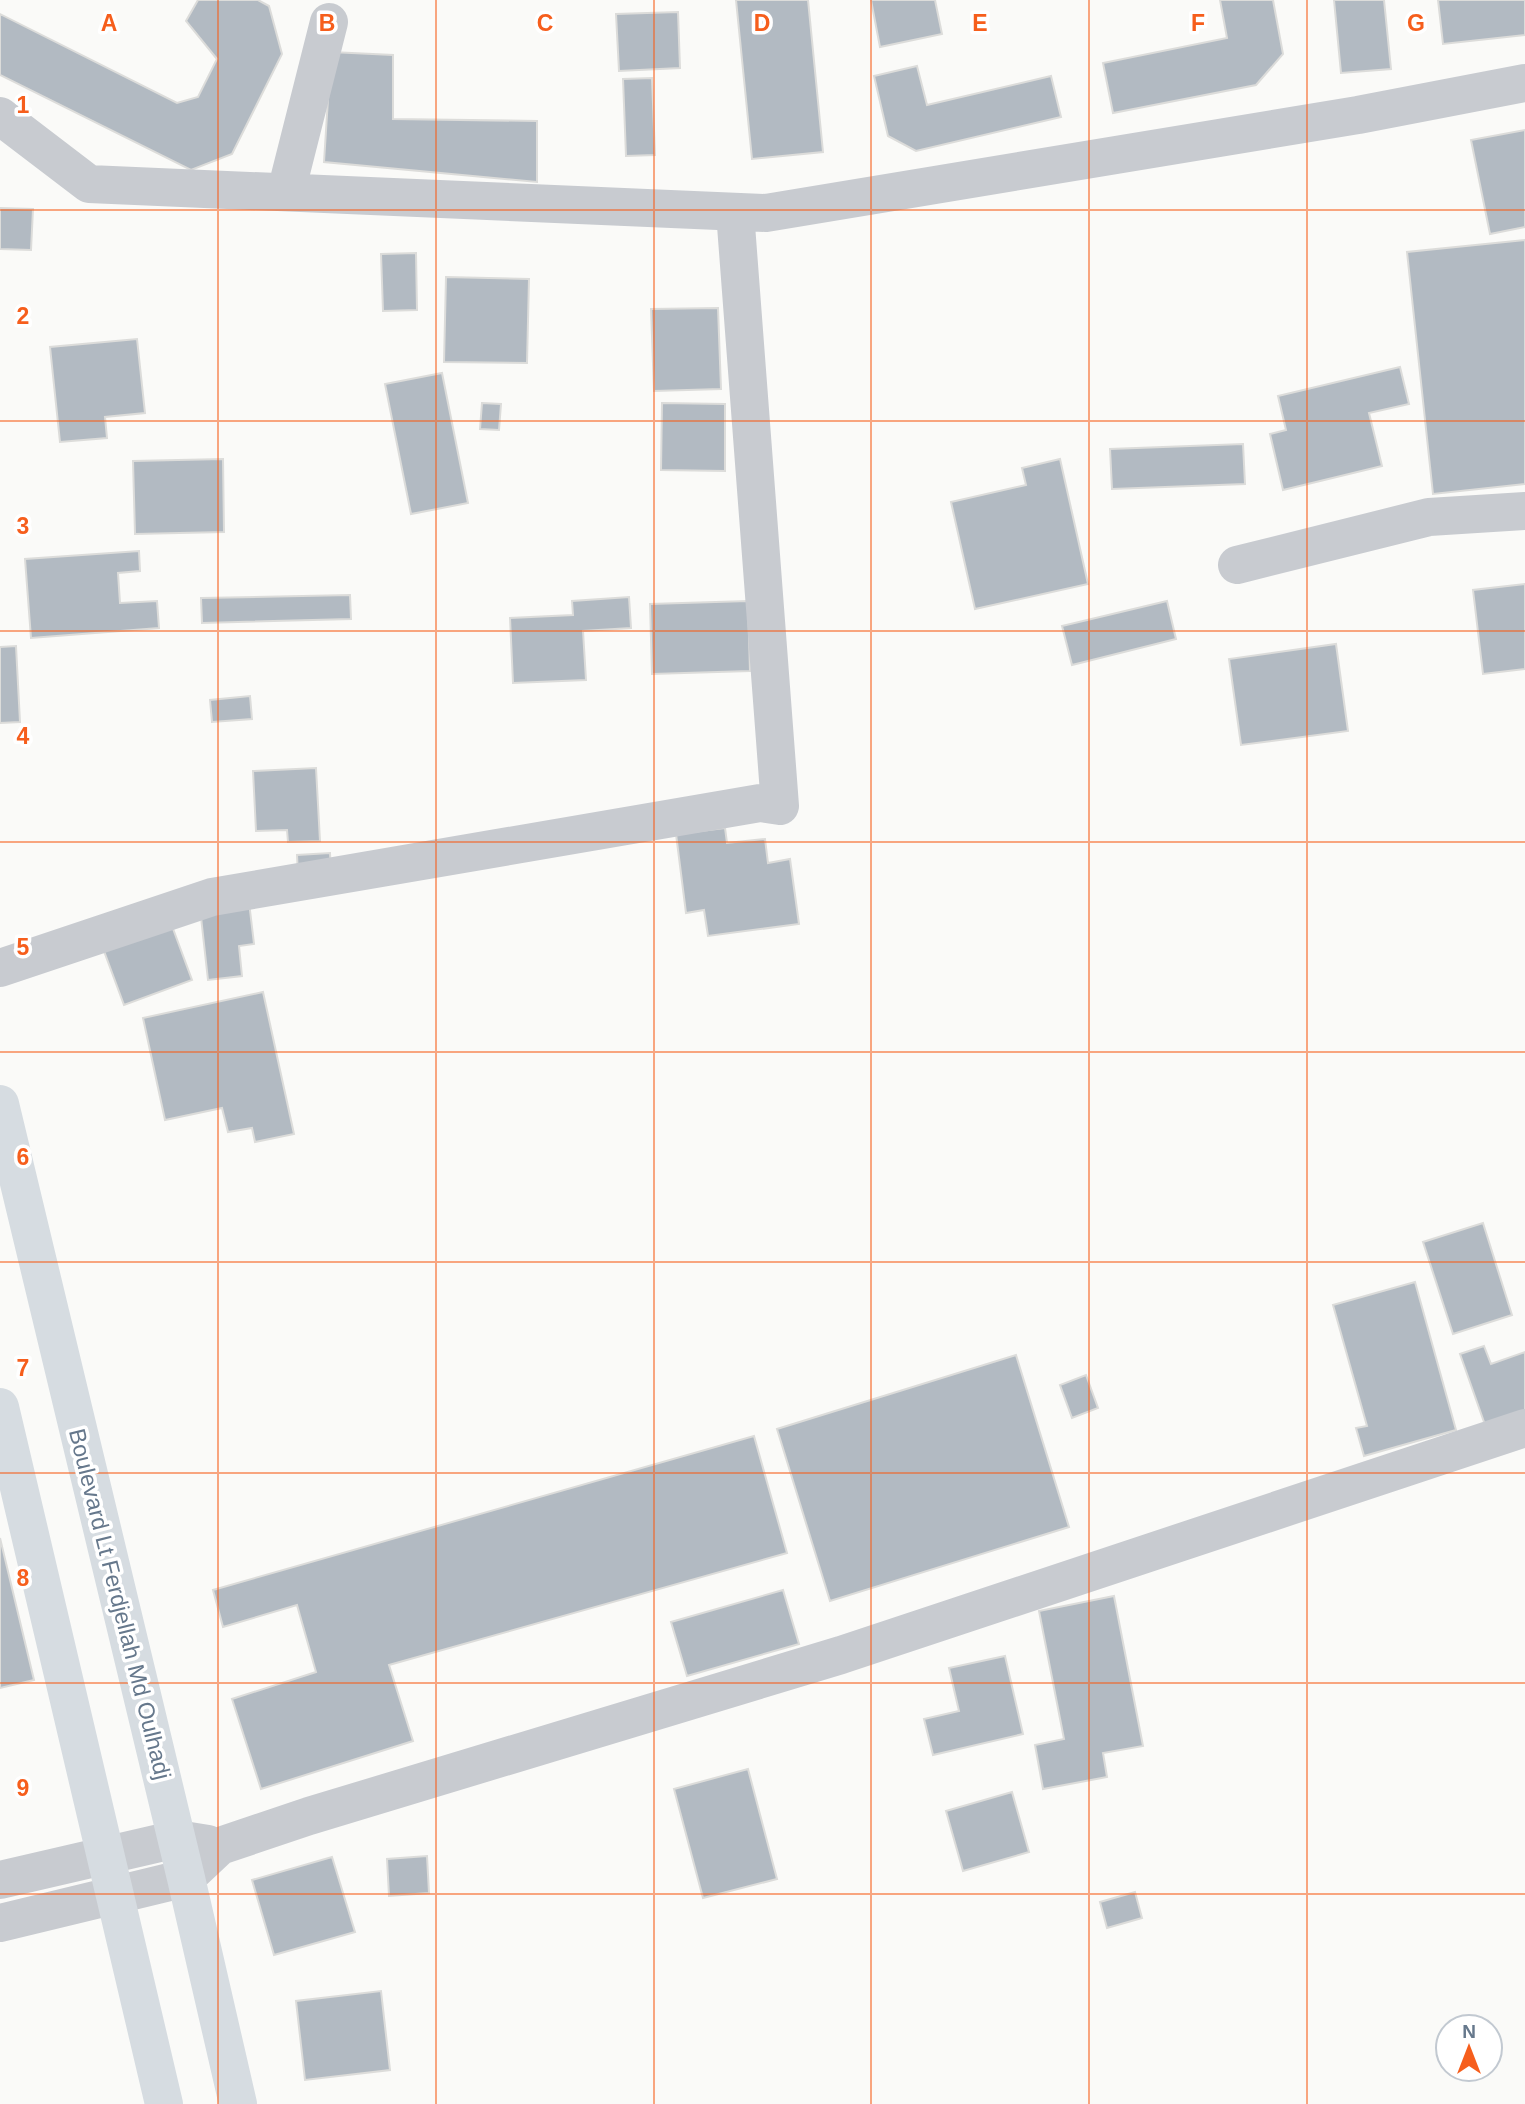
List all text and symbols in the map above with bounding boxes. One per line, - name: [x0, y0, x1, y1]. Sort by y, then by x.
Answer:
- text: A: [101, 10, 117, 36]
- text: B: [319, 10, 335, 36]
- text: C: [537, 10, 553, 36]
- text: D: [754, 10, 770, 36]
- text: E: [972, 10, 988, 36]
- text: F: [1191, 10, 1205, 36]
- text: G: [1407, 10, 1425, 36]
- text: 1: [17, 92, 30, 118]
- text: 2: [17, 303, 29, 329]
- text: 3: [17, 513, 29, 539]
- text: 4: [17, 723, 30, 749]
- text: 5: [17, 934, 30, 960]
- text: 6: [17, 1144, 29, 1170]
- text: 7: [17, 1355, 29, 1381]
- street label: Boulevard Lt Ferdjellah Md Oulhadj: [64, 1426, 176, 1782]
- text: 8: [17, 1565, 30, 1591]
- text: 9: [17, 1775, 29, 1801]
- north arrow: [1434, 2013, 1504, 2083]
- text: N: [1462, 2021, 1476, 2042]

